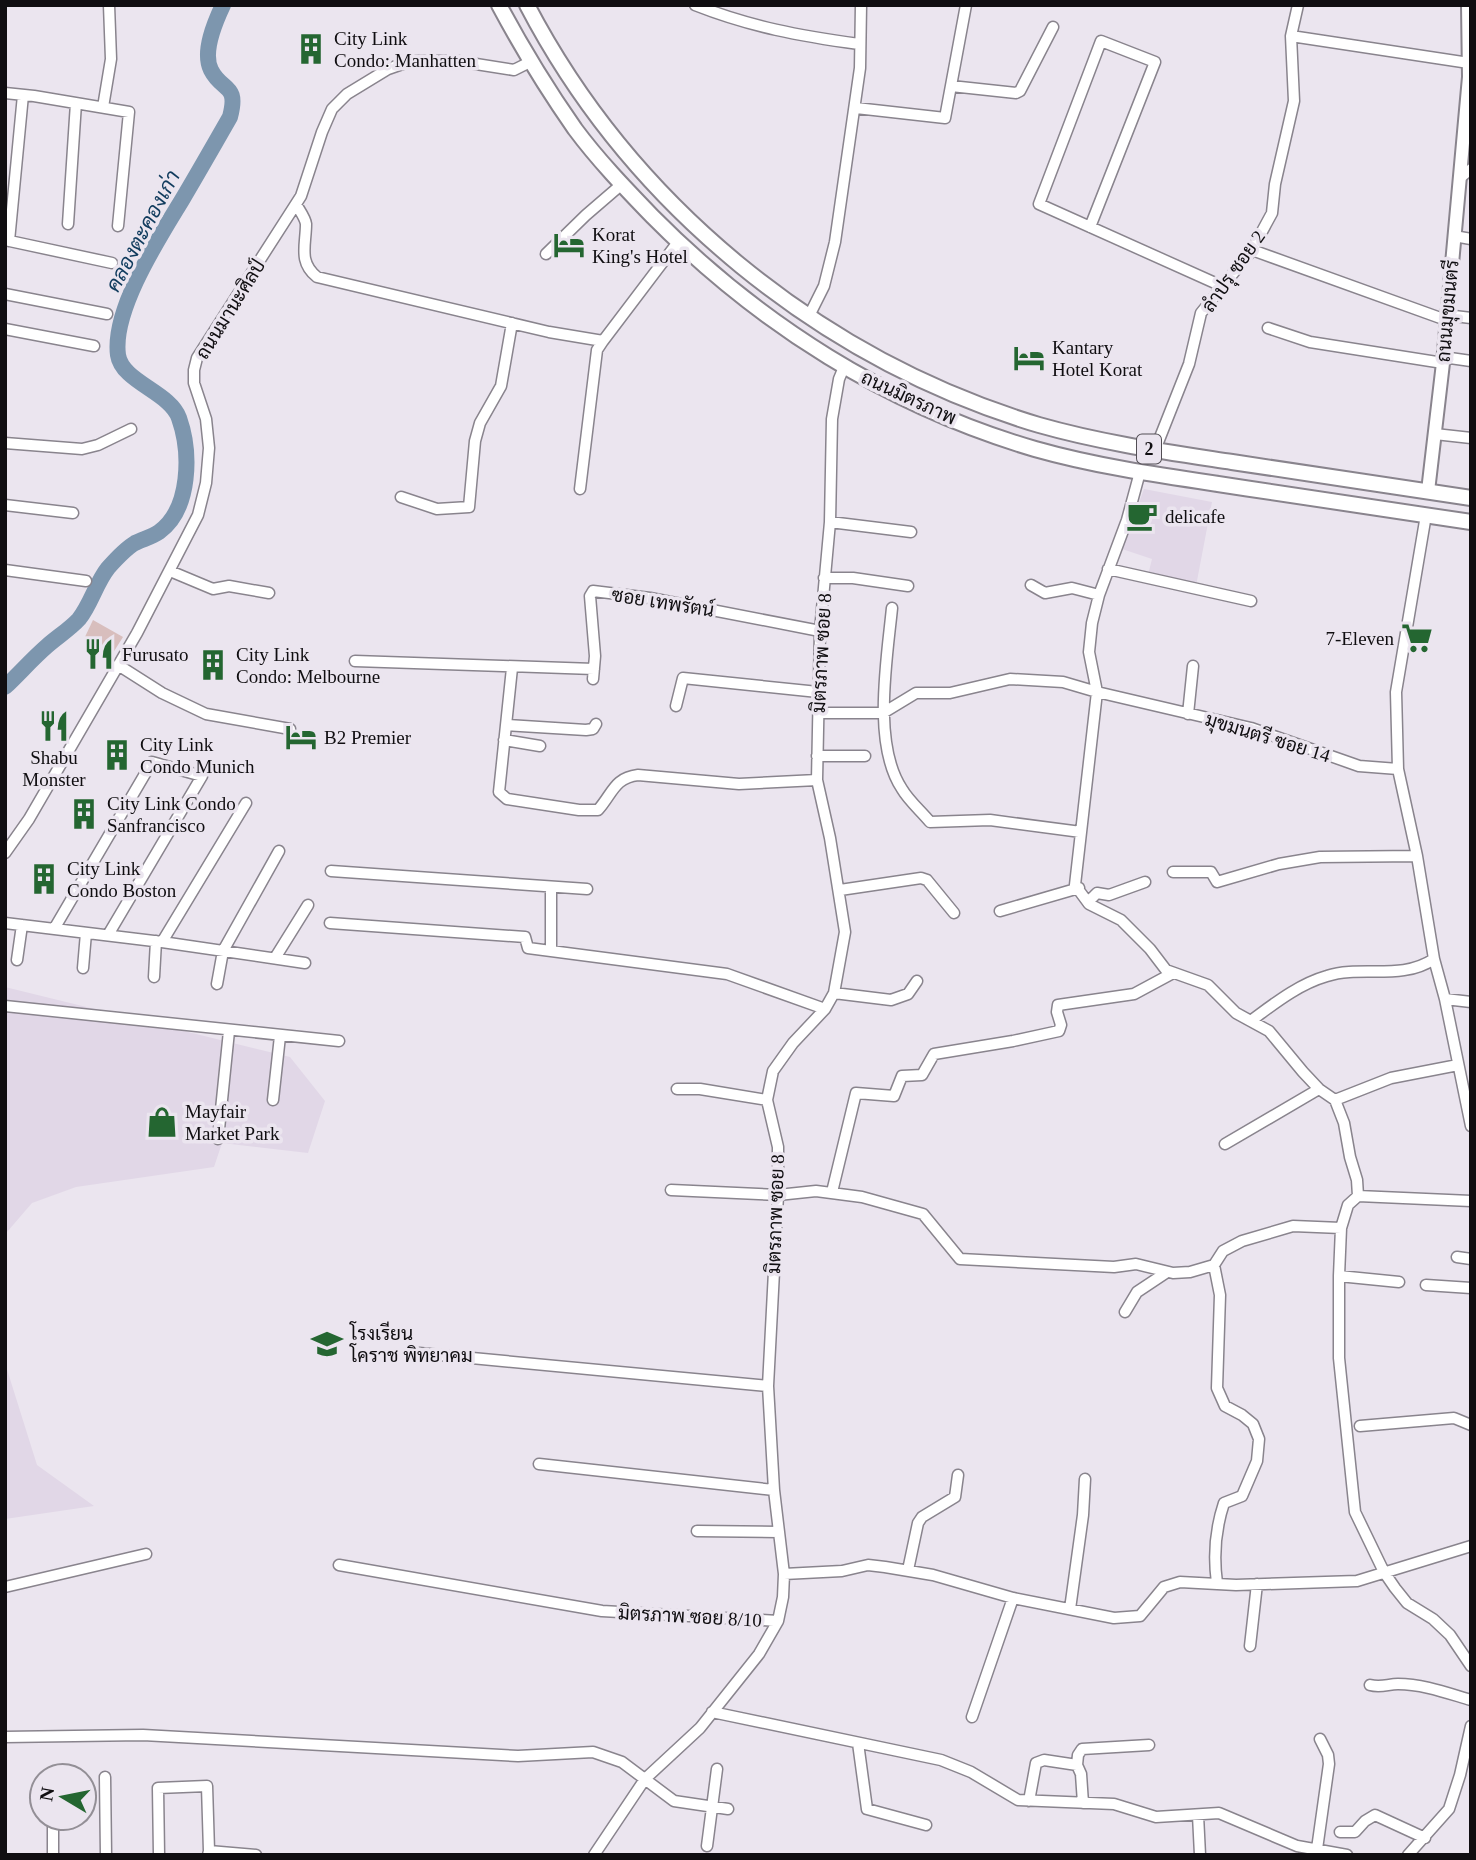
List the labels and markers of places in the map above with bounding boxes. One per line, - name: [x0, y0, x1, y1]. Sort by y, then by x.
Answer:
- place label: City Link Condo: Manhatten: [334, 28, 476, 71]
- building icon: City Link Condo: Manhatten: [294, 32, 328, 66]
- place label: Korat King's Hotel: [592, 224, 688, 267]
- hotel icon: Korat King's Hotel: [552, 228, 586, 262]
- place label: Kantary Hotel Korat: [1052, 337, 1143, 380]
- hotel icon: Kantary Hotel Korat: [1012, 341, 1046, 375]
- cafe icon: delicafe: [1125, 499, 1159, 533]
- place label: delicafe: [1165, 506, 1225, 527]
- supermarket icon: 7-Eleven: [1400, 621, 1434, 655]
- place label: 7-Eleven: [1325, 628, 1395, 649]
- restaurant icon: Furusato: [82, 637, 116, 671]
- place label: Furusato: [122, 644, 189, 665]
- place label: City Link Condo: Melbourne: [236, 644, 380, 687]
- building icon: City Link Condo: Melbourne: [196, 648, 230, 682]
- restaurant icon: Shabu Monster: [37, 709, 71, 743]
- hotel icon: B2 Premier: [284, 720, 318, 754]
- place label: B2 Premier: [324, 727, 412, 748]
- place label: City Link Condo Munich: [140, 734, 255, 777]
- building icon: City Link Condo Munich: [100, 738, 134, 772]
- place label: Shabu Monster: [22, 747, 86, 790]
- place label: City Link Condo Sanfrancisco: [107, 793, 236, 836]
- building icon: City Link Condo Sanfrancisco: [67, 797, 101, 831]
- place label: City Link Condo Boston: [67, 858, 177, 901]
- building icon: City Link Condo Boston: [27, 862, 61, 896]
- place label: Mayfair Market Park: [185, 1101, 280, 1144]
- shop icon: Mayfair Market Park: [145, 1105, 179, 1139]
- place label: โรงเรียน โคราช พิทยาคม: [349, 1321, 473, 1366]
- school or university icon: โรงเรียน โคราช พิทยาคม: [310, 1327, 344, 1361]

